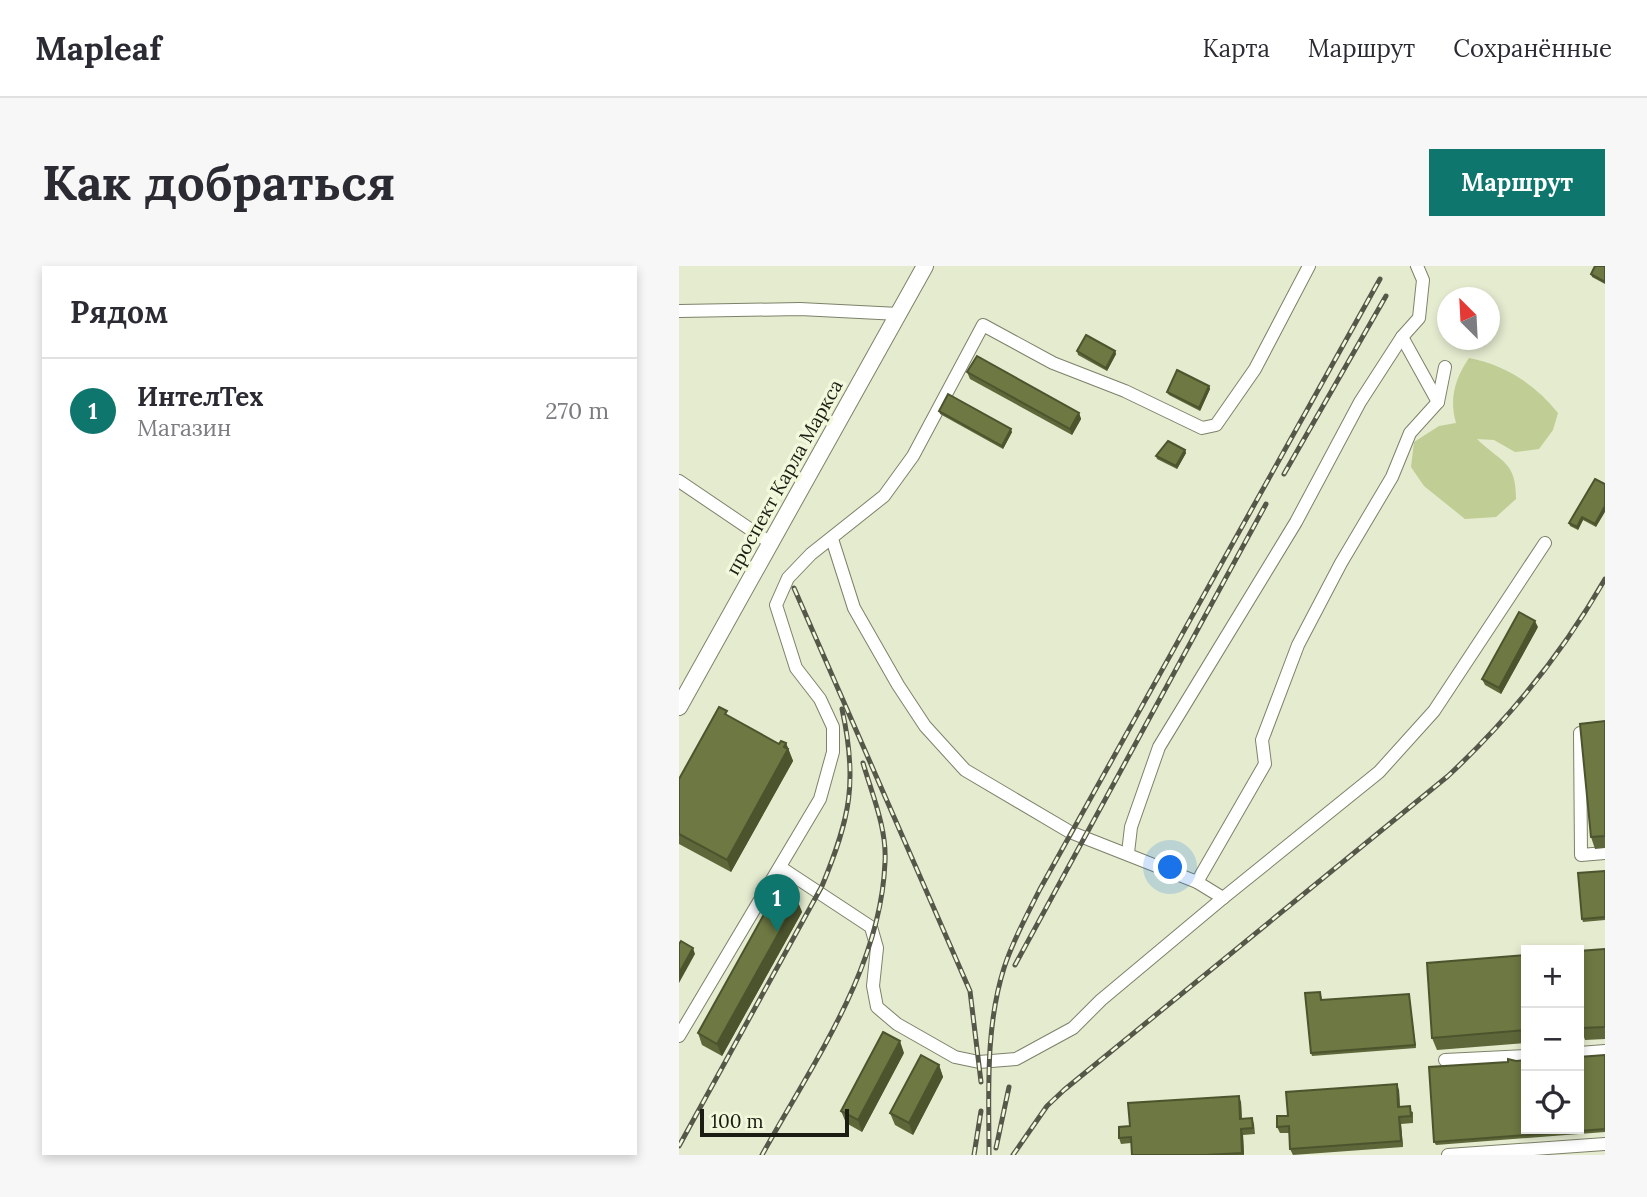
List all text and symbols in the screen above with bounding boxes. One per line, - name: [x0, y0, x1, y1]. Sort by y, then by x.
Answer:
- text: Mapleaf: [35, 27, 161, 69]
- text: Карта: [1202, 33, 1270, 64]
- text: Маршрут: [1308, 33, 1415, 64]
- text: Сохранённые: [1453, 33, 1612, 64]
- button: Маршрут: [1429, 149, 1605, 216]
- text: Как добраться: [42, 151, 396, 213]
- north arrow: [1437, 287, 1500, 350]
- text: Рядом: [70, 293, 168, 331]
- street label: проспект Карла Маркса: [720, 375, 848, 579]
- text: ИнтелТех: [137, 380, 264, 413]
- text: 1: [88, 396, 98, 425]
- text: 270 m: [545, 396, 609, 425]
- text: Магазин: [137, 413, 231, 442]
- your location: [1153, 850, 1187, 884]
- pin: 1: [754, 874, 800, 932]
- map controls: [1521, 945, 1584, 1134]
- button: +: [1521, 945, 1584, 1008]
- button: −: [1521, 1008, 1584, 1071]
- button: locate: [1521, 1071, 1584, 1134]
- scale bar: [700, 1106, 849, 1138]
- text: 100 m: [711, 1109, 764, 1133]

